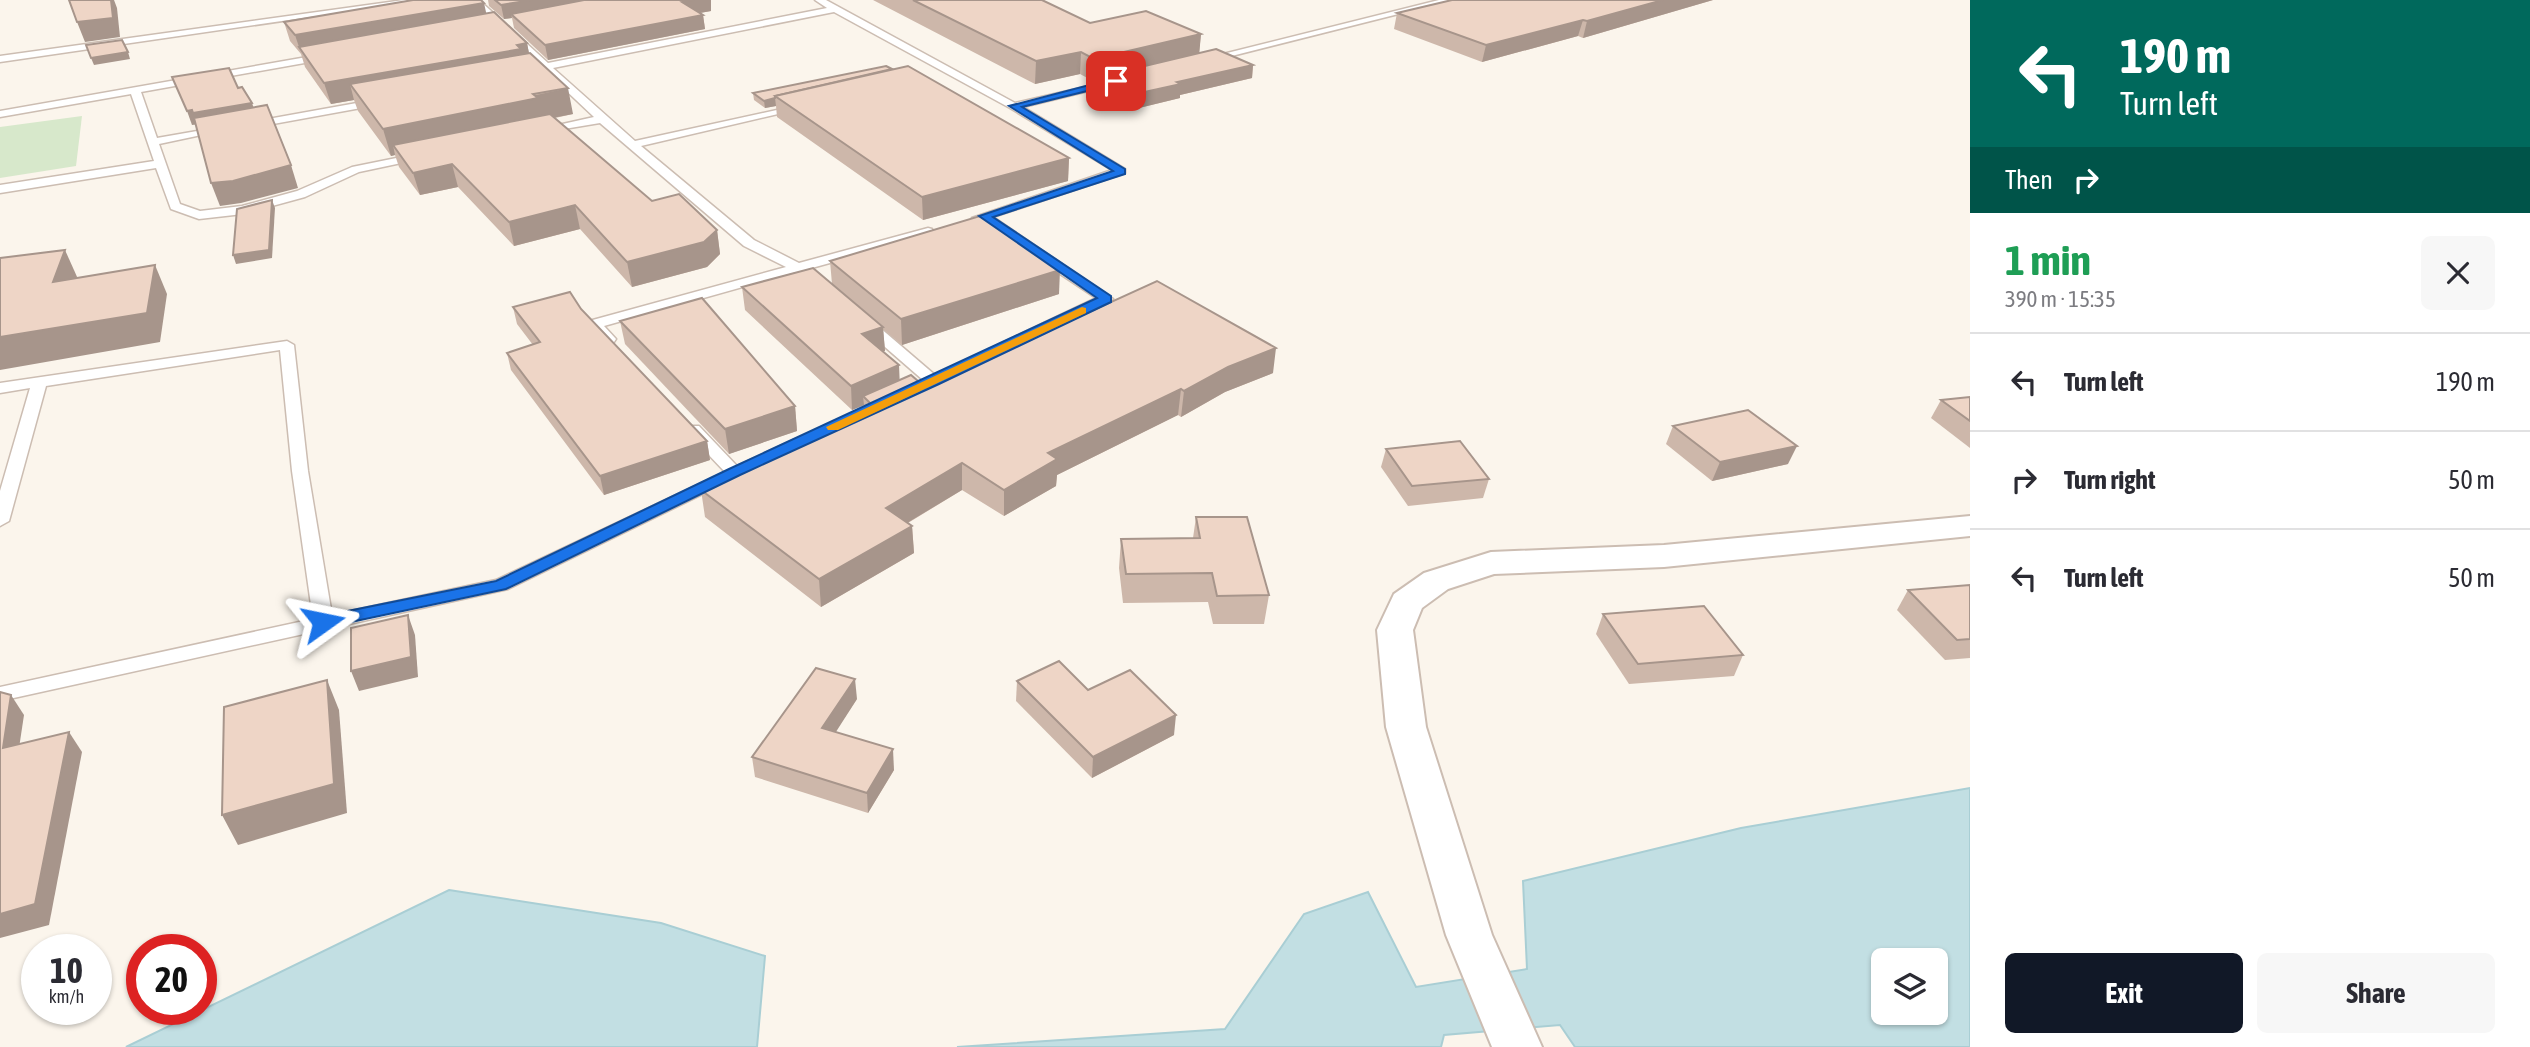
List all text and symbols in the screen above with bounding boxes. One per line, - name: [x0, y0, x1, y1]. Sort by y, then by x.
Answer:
- text: 190 m: [2120, 27, 2231, 83]
- icon: left: [2005, 28, 2096, 119]
- pin: [1086, 51, 1146, 111]
- icon: arrive: [1097, 62, 1135, 100]
- text: Turn left: [2120, 85, 2218, 122]
- icon: right: [2067, 161, 2105, 199]
- text: Then: [2005, 165, 2053, 195]
- text: 1 min: [2005, 236, 2091, 284]
- button: close: [2421, 236, 2495, 310]
- text: 390 m · 15:35: [2005, 286, 2116, 312]
- icon: left: [2005, 363, 2043, 401]
- text: Turn left: [2064, 367, 2144, 397]
- text: 190 m: [2436, 367, 2495, 397]
- icon: right: [2005, 461, 2043, 499]
- text: Turn right: [2064, 465, 2155, 495]
- text: 50 m: [2448, 465, 2495, 495]
- icon: left: [2005, 559, 2043, 597]
- text: Turn left: [2064, 563, 2144, 593]
- text: 50 m: [2448, 563, 2495, 593]
- position arrow: [286, 585, 360, 659]
- speed limit sign: 20: [126, 934, 217, 1025]
- map controls: [1871, 948, 1948, 1025]
- button: layers: [1871, 948, 1948, 1025]
- text: 10: [50, 950, 83, 990]
- button: Exit: [2005, 953, 2243, 1033]
- button: Share: [2257, 953, 2495, 1033]
- text: km/h: [49, 986, 84, 1007]

